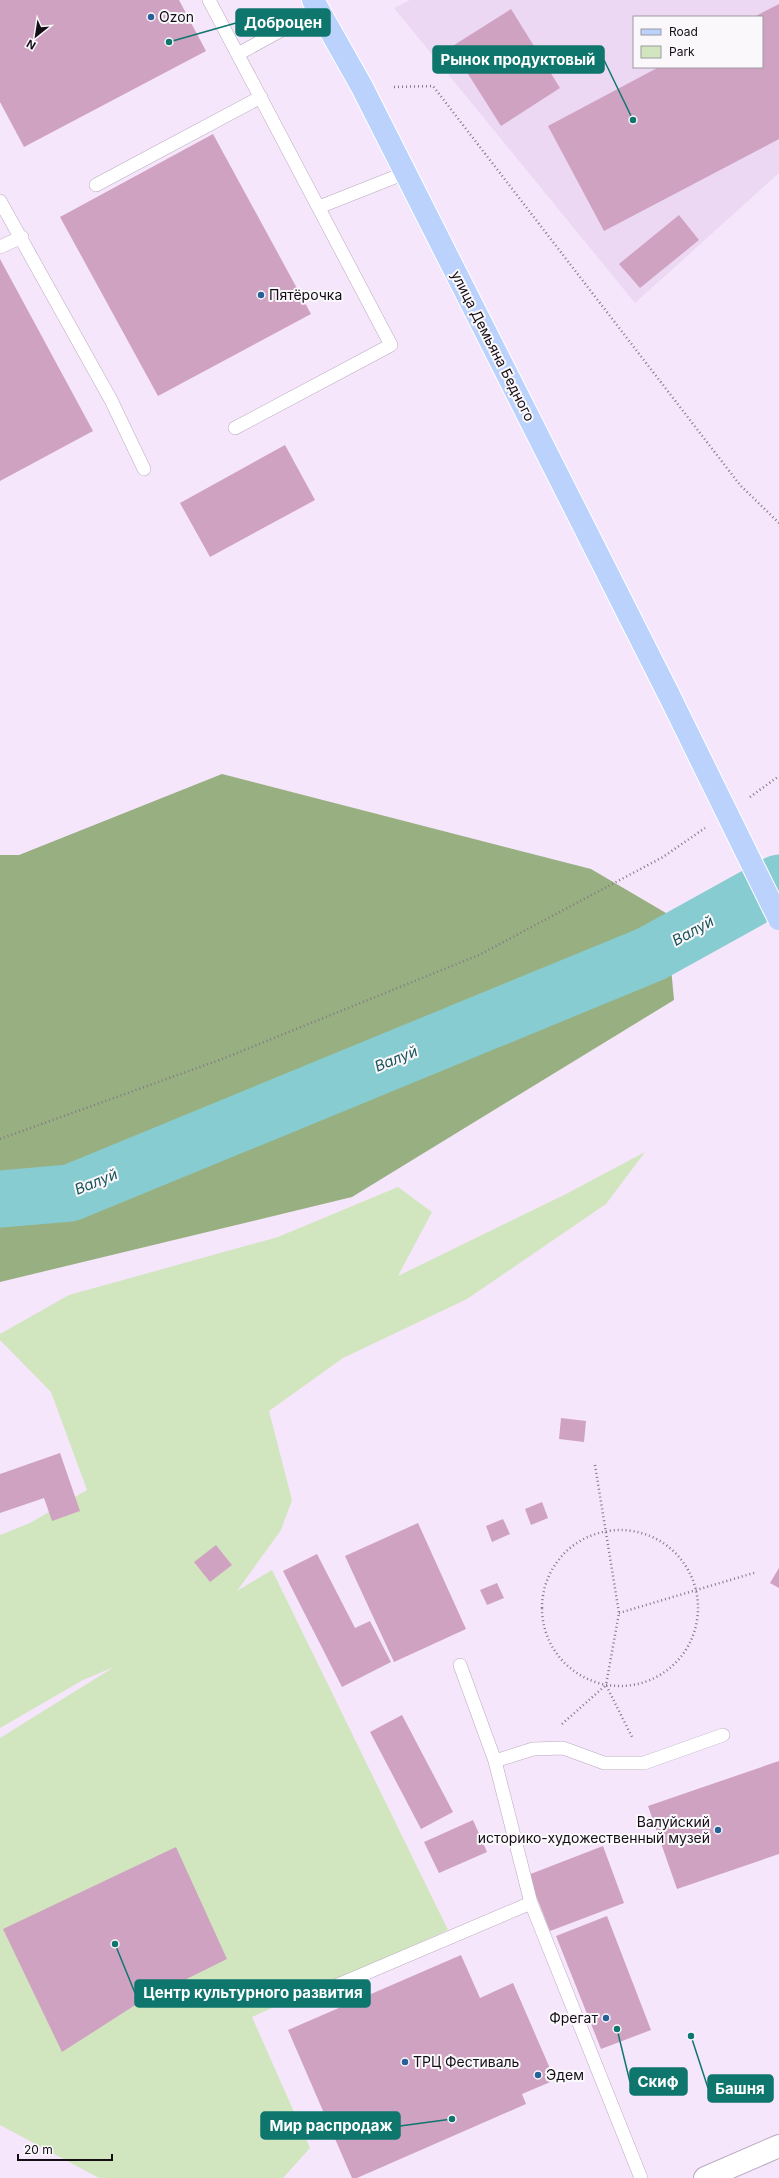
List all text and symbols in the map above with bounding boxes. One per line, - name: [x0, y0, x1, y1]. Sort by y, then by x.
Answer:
- place label: Ozon: [159, 8, 194, 25]
- callout: Доброцен: [236, 9, 330, 36]
- marker: Ozon: [146, 12, 156, 22]
- text: Доброцен: [244, 13, 322, 32]
- north arrow: [16, 16, 56, 56]
- legend: [633, 16, 763, 68]
- text: Road: [669, 24, 698, 39]
- text: N: [24, 37, 38, 53]
- text: Park: [669, 44, 695, 59]
- callout: Рынок продуктовый: [433, 46, 604, 73]
- text: Рынок продуктовый: [441, 50, 595, 69]
- street label: улица Демьяна Бедного: [448, 268, 539, 424]
- place label: Пятёрочка: [269, 286, 342, 303]
- marker: Пятёрочка: [256, 290, 266, 300]
- water label: Валуй: [669, 911, 717, 950]
- water label: Валуй: [372, 1041, 420, 1076]
- water label: Валуй: [72, 1164, 120, 1199]
- place label: Валуйский историко-художественный музей: [478, 1813, 710, 1846]
- marker: Валуйский историко-художественный музей: [713, 1825, 723, 1835]
- callout: Центр культурного развития: [135, 1980, 370, 2007]
- text: Центр культурного развития: [143, 1983, 363, 2002]
- place label: Фрегат: [549, 2009, 598, 2026]
- marker: Фрегат: [601, 2013, 611, 2023]
- place label: ТРЦ Фестиваль: [413, 2053, 520, 2070]
- marker: ТРЦ Фестиваль: [400, 2057, 410, 2067]
- place label: Эдем: [546, 2066, 584, 2083]
- callout: Скиф: [630, 2068, 687, 2095]
- marker: Эдем: [533, 2070, 543, 2080]
- text: Скиф: [638, 2072, 679, 2091]
- callout: Башня: [708, 2075, 773, 2102]
- text: Башня: [715, 2079, 765, 2098]
- callout: Мир распродаж: [261, 2112, 400, 2139]
- text: Мир распродаж: [269, 2116, 393, 2135]
- scale bar: [18, 2136, 112, 2162]
- text: 20 m: [24, 2142, 53, 2157]

